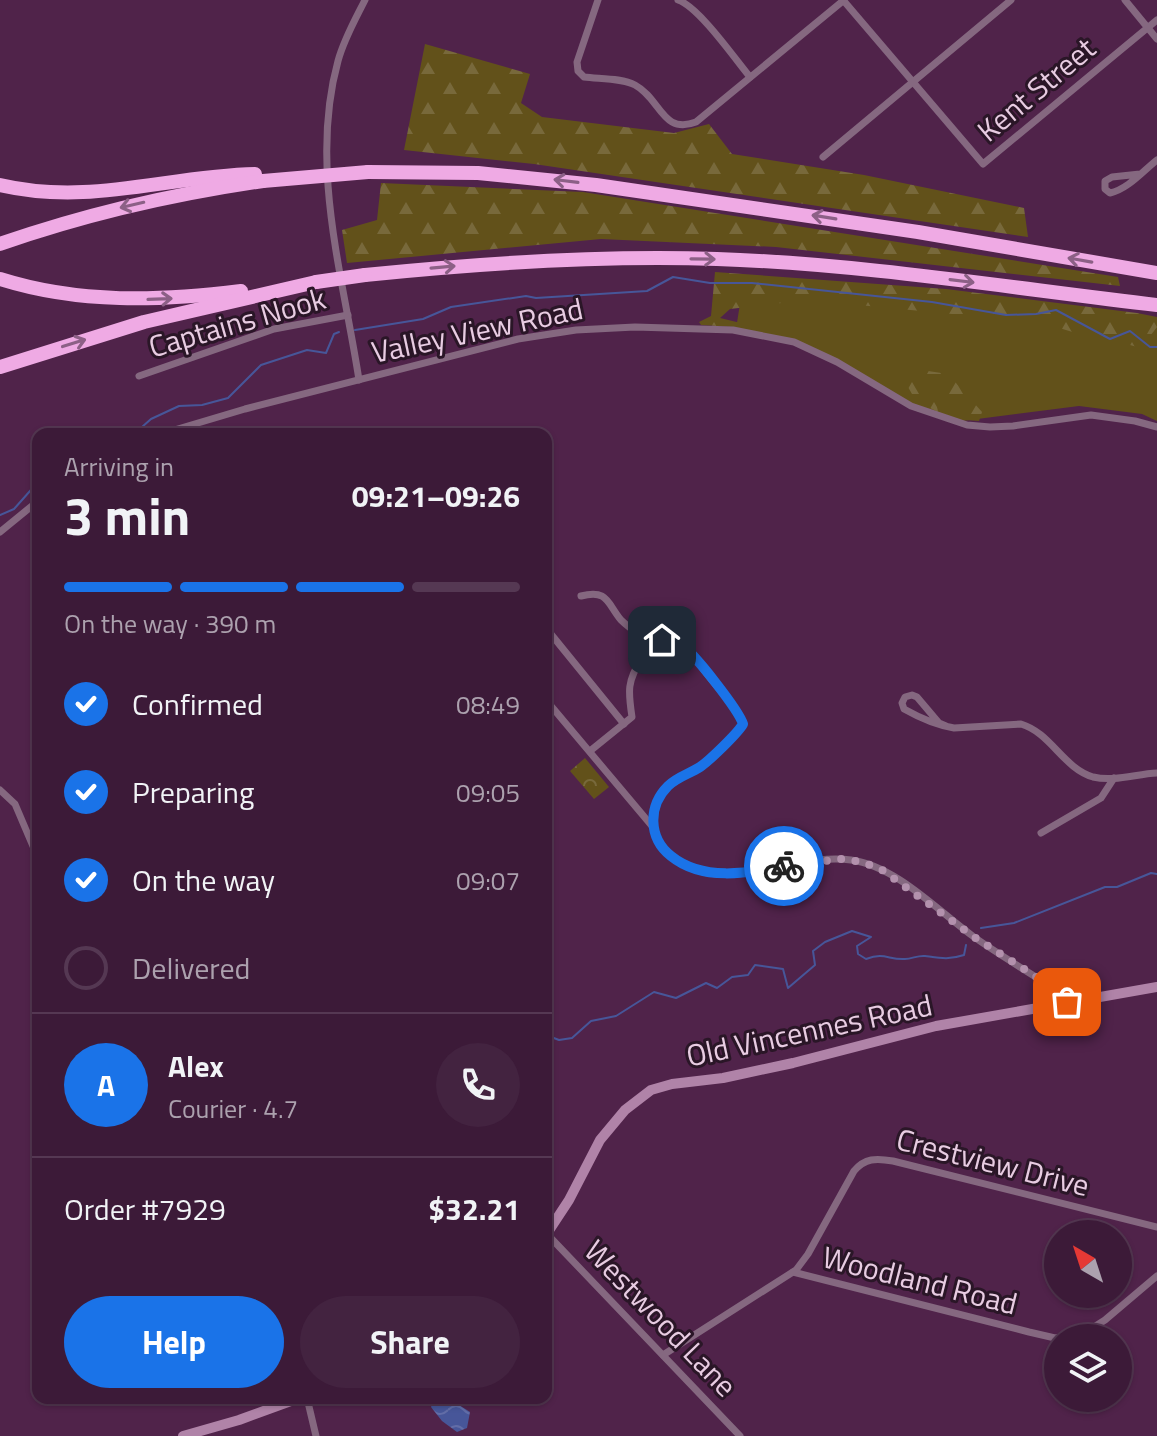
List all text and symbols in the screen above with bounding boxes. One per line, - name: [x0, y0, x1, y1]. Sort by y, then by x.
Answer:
- street label: Kent Street: [967, 25, 1106, 152]
- one-way arrow: [553, 174, 580, 189]
- one-way arrow: [119, 198, 145, 213]
- one-way arrow: [811, 209, 837, 224]
- one-way arrow: [689, 251, 716, 267]
- one-way arrow: [1068, 251, 1093, 266]
- one-way arrow: [429, 260, 456, 275]
- one-way arrow: [948, 273, 975, 288]
- street label: Captains Nook: [143, 275, 331, 369]
- street label: Valley View Road: [367, 285, 587, 375]
- one-way arrow: [146, 291, 173, 306]
- one-way arrow: [61, 335, 86, 349]
- text: Arriving in: [64, 447, 174, 486]
- text: 09:21–09:26: [352, 473, 520, 519]
- text: 3 min: [64, 476, 190, 555]
- text: On the way · 390 m: [64, 604, 276, 643]
- pin: [628, 606, 696, 674]
- icon: home: [640, 618, 684, 662]
- text: Confirmed: [132, 681, 263, 727]
- icon: check: [64, 682, 108, 726]
- text: 08:49: [456, 685, 520, 724]
- text: Preparing: [132, 769, 254, 815]
- icon: check: [64, 770, 108, 814]
- text: 09:05: [456, 773, 520, 812]
- courier: [744, 826, 824, 906]
- icon: bike: [762, 844, 806, 888]
- text: On the way: [132, 857, 275, 903]
- icon: check: [64, 858, 108, 902]
- text: 09:07: [456, 861, 520, 900]
- text: Delivered: [132, 945, 250, 991]
- pin: [1033, 968, 1101, 1036]
- icon: bag: [1045, 980, 1089, 1024]
- street label: Old Vincennes Road: [682, 981, 936, 1079]
- text: Alex: [168, 1043, 224, 1089]
- button: phone: [436, 1043, 520, 1127]
- text: A: [97, 1062, 115, 1108]
- text: Courier · 4.7: [168, 1089, 298, 1128]
- street label: Crestview Drive: [892, 1116, 1094, 1208]
- text: Order #7929: [64, 1186, 226, 1232]
- text: $32.21: [428, 1186, 520, 1232]
- north arrow: [1044, 1220, 1132, 1308]
- map controls: [1044, 1220, 1132, 1412]
- street label: Westwood Lane: [574, 1229, 748, 1407]
- street label: Woodland Road: [818, 1234, 1022, 1326]
- button: Help: [64, 1296, 284, 1388]
- button: Share: [300, 1296, 520, 1388]
- button: layers: [1044, 1324, 1132, 1412]

